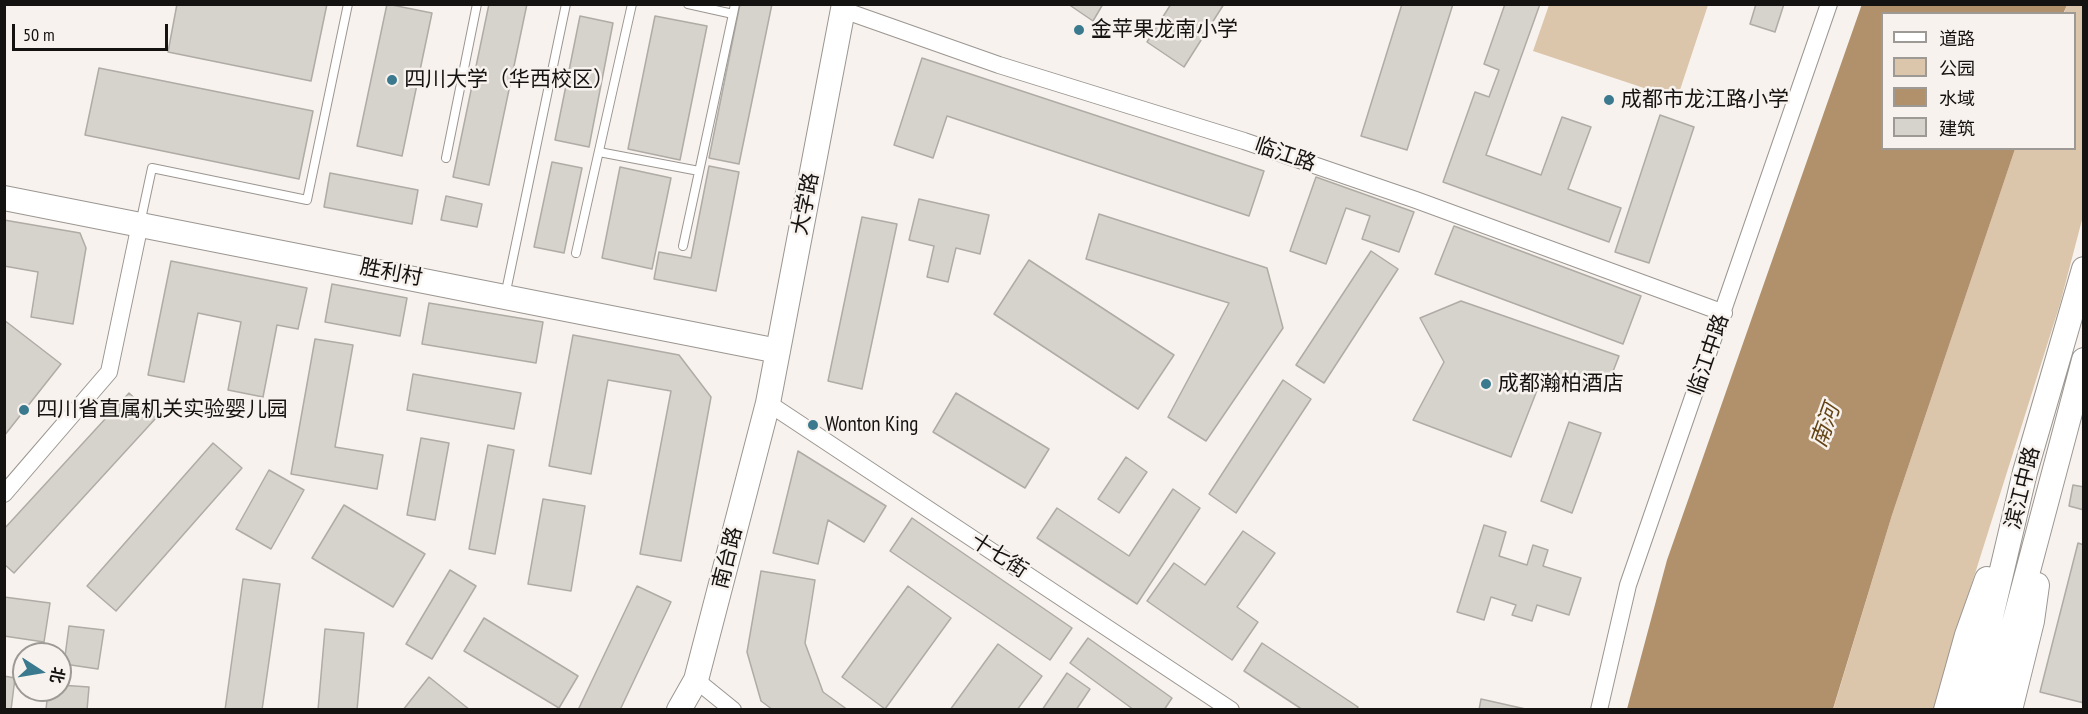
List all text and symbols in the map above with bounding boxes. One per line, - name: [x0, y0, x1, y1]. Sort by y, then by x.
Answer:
- scale bar: [15, 12, 171, 50]
- legend: [1881, 12, 2076, 150]
- place label: 金苹果龙南小学: [1091, 17, 1238, 43]
- text: 50 m: [23, 23, 55, 46]
- marker: 金苹果龙南小学: [1072, 23, 1086, 37]
- text: 道路: [1939, 27, 1975, 50]
- text: 公园: [1939, 57, 1975, 80]
- place label: 四川大学（华西校区）: [404, 67, 614, 93]
- marker: 四川大学（华西校区）: [385, 73, 399, 87]
- place label: 成都市龙江路小学: [1621, 87, 1789, 113]
- text: 水域: [1939, 87, 1975, 110]
- marker: 成都市龙江路小学: [1602, 93, 1616, 107]
- text: 建筑: [1939, 117, 1975, 140]
- street label: 临江路: [1251, 133, 1319, 177]
- street label: 大学路: [788, 171, 824, 237]
- street label: 胜利村: [358, 255, 424, 291]
- street label: 临江中路: [1683, 311, 1735, 399]
- place label: 成都瀚柏酒店: [1498, 371, 1624, 397]
- marker: 成都瀚柏酒店: [1479, 377, 1493, 391]
- place label: 四川省直属机关实验婴儿园: [36, 397, 288, 423]
- water label: 南河: [1806, 401, 1846, 451]
- marker: 四川省直属机关实验婴儿园: [17, 403, 31, 417]
- place label: Wonton King: [825, 412, 918, 438]
- marker: Wonton King: [806, 418, 820, 432]
- street label: 滨江中路: [2001, 444, 2045, 532]
- street label: 南台路: [708, 524, 748, 592]
- street label: 十七街: [966, 528, 1032, 584]
- north arrow: [12, 642, 72, 702]
- text: 北: [46, 665, 69, 685]

